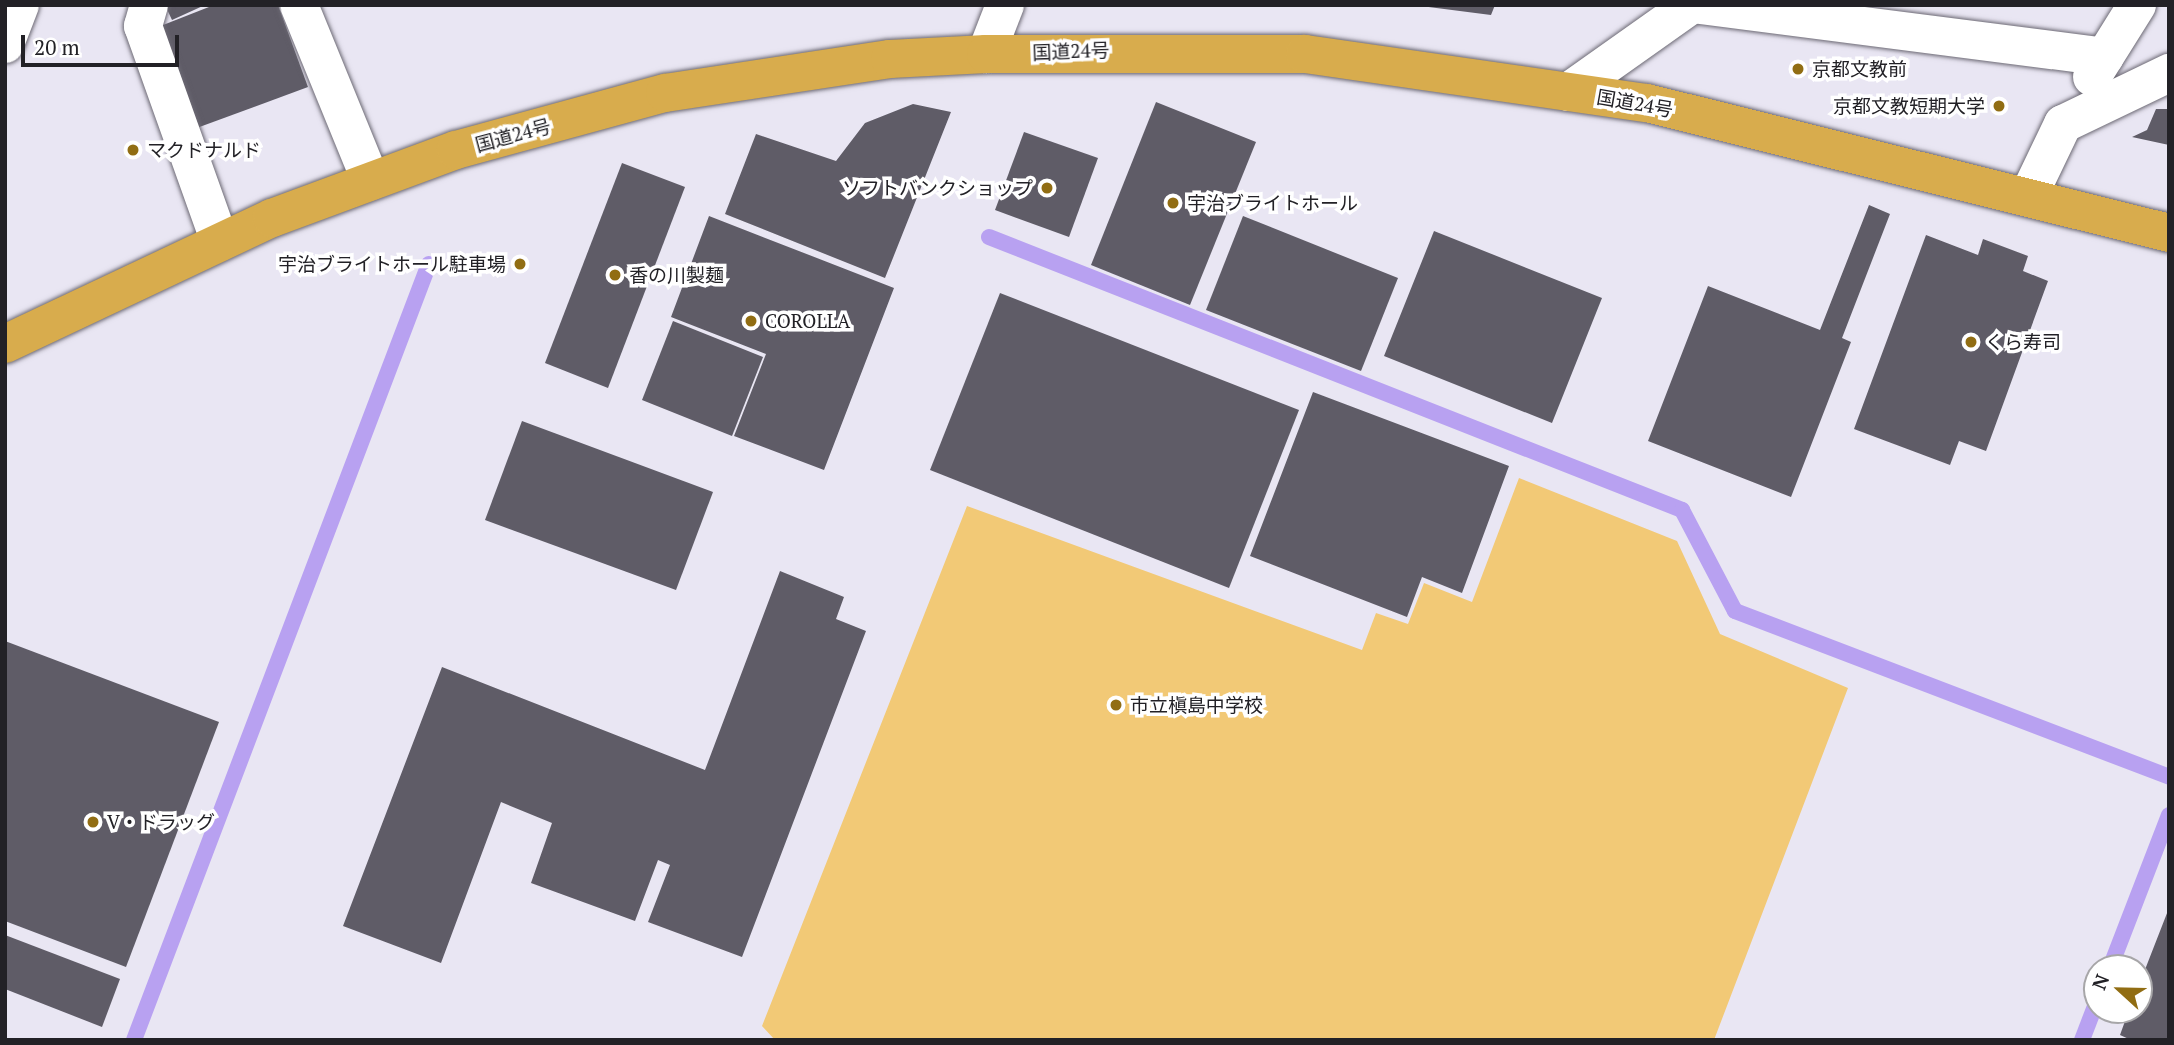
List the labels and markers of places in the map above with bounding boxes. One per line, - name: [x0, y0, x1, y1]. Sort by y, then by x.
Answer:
- place label: 京都文教前: [1812, 58, 1907, 80]
- marker: 京都文教前: [1790, 61, 1806, 77]
- place label: 京都文教短期大学: [1833, 95, 1985, 117]
- marker: 京都文教短期大学: [1991, 98, 2007, 114]
- place label: マクドナルド: [147, 139, 261, 161]
- marker: マクドナルド: [125, 142, 141, 158]
- place label: ソフトバンクショップ: [843, 177, 1033, 199]
- marker: ソフトバンクショップ: [1039, 180, 1055, 196]
- place label: 宇治ブライトホール: [1187, 192, 1358, 214]
- marker: 宇治ブライトホール: [1165, 195, 1181, 211]
- place label: 宇治ブライトホール駐車場: [278, 253, 506, 275]
- marker: 宇治ブライトホール駐車場: [512, 256, 528, 272]
- place label: 香の川製麺: [629, 264, 724, 286]
- marker: 香の川製麺: [607, 267, 623, 283]
- place label: COROLLA: [765, 310, 850, 332]
- marker: COROLLA: [743, 313, 759, 329]
- place label: くら寿司: [1985, 331, 2061, 353]
- marker: くら寿司: [1963, 334, 1979, 350]
- place label: 市立槇島中学校: [1130, 694, 1263, 716]
- marker: 市立槇島中学校: [1108, 697, 1124, 713]
- place label: V・ドラッグ: [107, 811, 215, 833]
- marker: V・ドラッグ: [85, 814, 101, 830]

